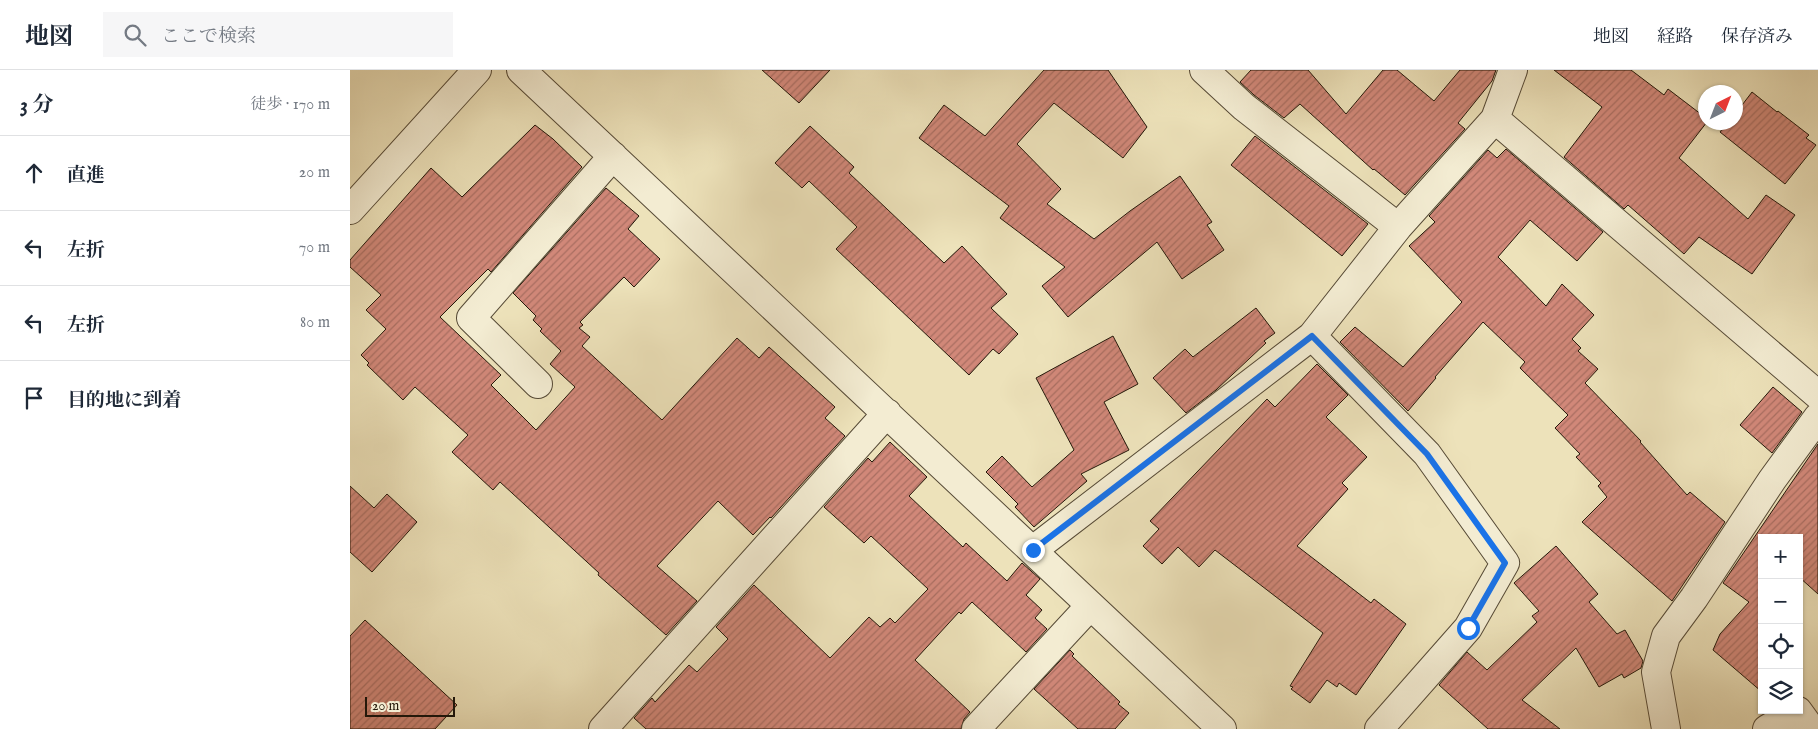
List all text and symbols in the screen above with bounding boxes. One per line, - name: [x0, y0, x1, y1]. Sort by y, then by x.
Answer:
- search box: [103, 12, 453, 57]
- icon: search: [121, 21, 149, 49]
- text: 地図: [25, 22, 73, 53]
- text: ここで検索: [161, 25, 256, 49]
- text: 地図: [1593, 26, 1629, 49]
- text: 経路: [1657, 26, 1693, 49]
- text: 保存済み: [1721, 26, 1793, 49]
- north arrow: [1698, 85, 1743, 130]
- text: 3 分: [20, 92, 53, 119]
- text: 徒歩 · 170 m: [250, 95, 330, 115]
- icon: ahead: [20, 159, 48, 187]
- text: 20 m: [299, 163, 330, 183]
- text: 直進: [67, 164, 105, 188]
- icon: left: [20, 234, 48, 262]
- text: 70 m: [299, 238, 330, 258]
- text: 左折: [67, 239, 105, 263]
- icon: left: [20, 309, 48, 337]
- text: 80 m: [300, 313, 330, 333]
- text: 左折: [67, 314, 105, 338]
- icon: arrive: [20, 384, 48, 412]
- text: 目的地に到着: [67, 389, 181, 413]
- map controls: [1758, 534, 1803, 714]
- button: +: [1758, 534, 1803, 579]
- route end: [1022, 539, 1045, 562]
- button: −: [1758, 579, 1803, 624]
- route start: [1457, 617, 1480, 640]
- button: locate: [1758, 624, 1803, 669]
- button: layers: [1758, 669, 1803, 714]
- scale bar: [365, 694, 455, 717]
- text: 20 m: [372, 697, 399, 715]

